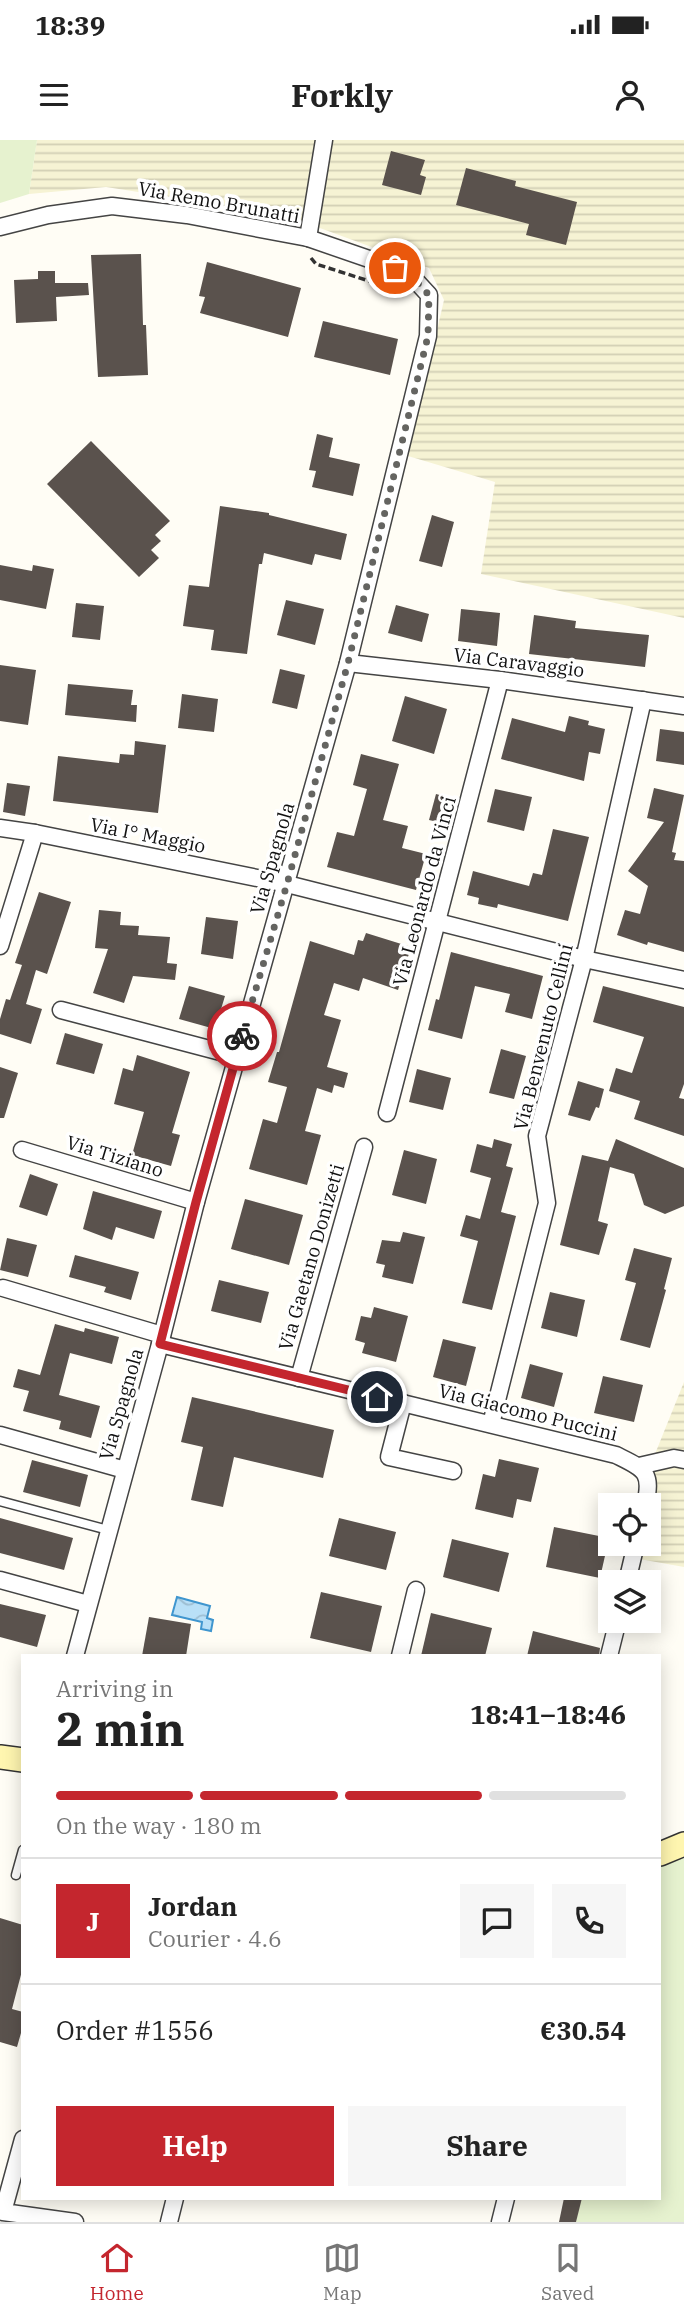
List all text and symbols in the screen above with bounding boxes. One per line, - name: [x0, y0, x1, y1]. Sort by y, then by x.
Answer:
- text: 18:39: [35, 8, 105, 42]
- text: Forkly: [291, 74, 393, 116]
- icon: menu: [35, 76, 73, 114]
- icon: person: [611, 76, 649, 114]
- street label: Via Remo Brunatti: [136, 176, 302, 228]
- pin: [365, 238, 425, 298]
- icon: bag: [376, 249, 414, 287]
- street label: Via Caravaggio: [452, 642, 586, 682]
- street label: Via Leonardo da Vinci: [387, 794, 461, 988]
- street label: Via Spagnola: [245, 799, 299, 917]
- street label: Via I° Maggio: [88, 812, 208, 858]
- street label: Via Benvenuto Cellini: [508, 941, 578, 1133]
- courier: [207, 1001, 277, 1071]
- icon: bike: [223, 1017, 261, 1055]
- street label: Via Tiziano: [64, 1130, 166, 1182]
- street label: Via Gaetano Donizetti: [273, 1161, 349, 1353]
- street label: Via Spagnola: [94, 1345, 148, 1463]
- pin: [347, 1367, 407, 1427]
- icon: home: [358, 1378, 396, 1416]
- street label: Via Giacomo Puccini: [436, 1378, 620, 1446]
- map controls: [598, 1493, 661, 1633]
- button: locate: [598, 1493, 661, 1556]
- button: layers: [598, 1570, 661, 1633]
- text: Arriving in: [56, 1673, 173, 1703]
- text: 18:41–18:46: [470, 1697, 626, 1731]
- text: 2 min: [56, 1699, 185, 1759]
- text: On the way · 180 m: [56, 1810, 262, 1840]
- button: chat: [460, 1884, 534, 1958]
- button: phone: [552, 1884, 626, 1958]
- text: Jordan: [148, 1889, 238, 1923]
- text: J: [86, 1904, 100, 1938]
- text: Courier · 4.6: [148, 1923, 282, 1953]
- text: Order #1556: [56, 2013, 214, 2047]
- text: €30.54: [540, 2013, 626, 2047]
- button: Help: [56, 2106, 334, 2186]
- button: Share: [348, 2106, 626, 2186]
- tab: Home: [90, 2239, 144, 2305]
- tab: Map: [323, 2239, 362, 2305]
- tab: Saved: [541, 2239, 594, 2305]

